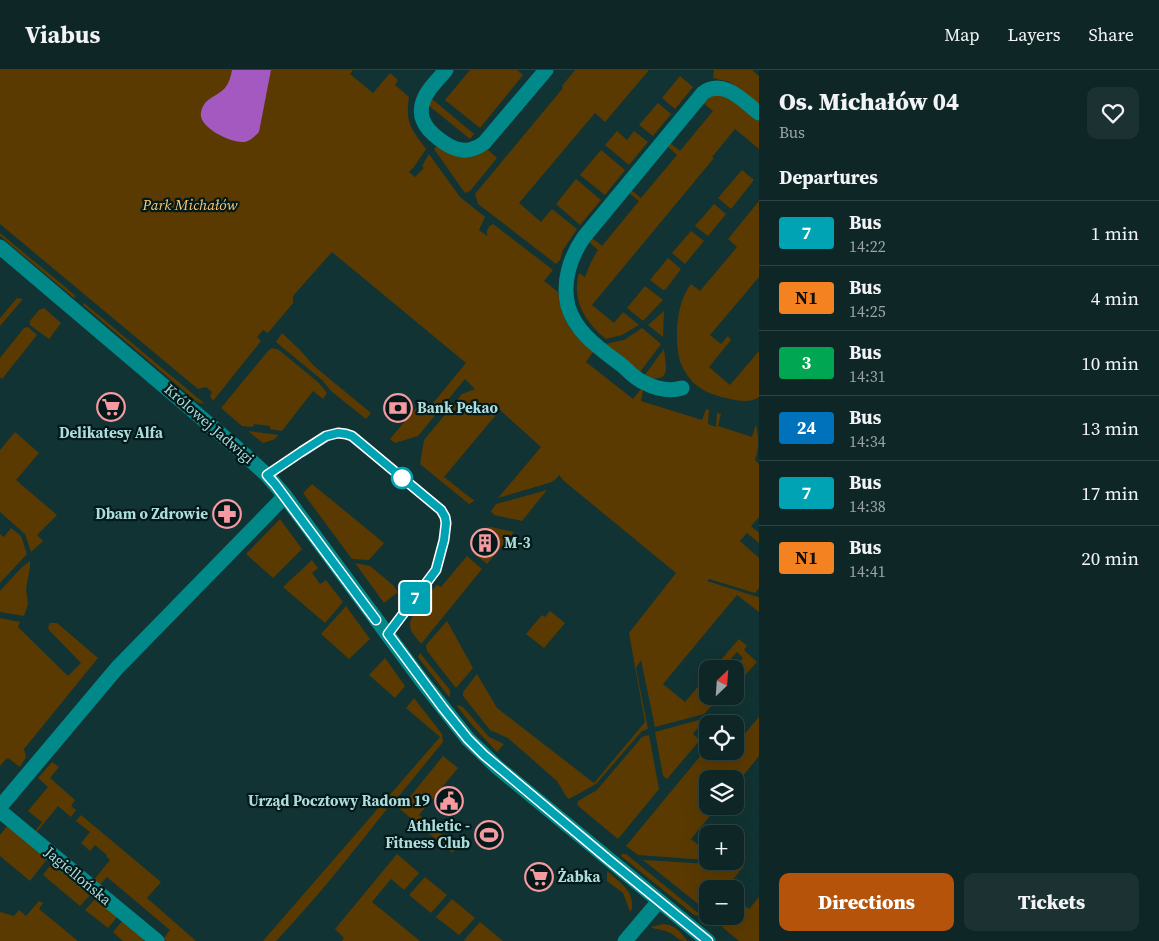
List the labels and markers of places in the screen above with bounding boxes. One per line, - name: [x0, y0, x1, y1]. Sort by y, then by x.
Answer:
- supermarket icon: Delikatesy Alfa: [96, 392, 126, 422]
- bank icon: Bank Pekao: [383, 393, 413, 423]
- place label: Bank Pekao: [417, 397, 498, 418]
- place label: Delikatesy Alfa: [59, 422, 164, 443]
- unlabelled marker: [391, 467, 413, 489]
- pharmacy icon: Dbam o Zdrowie: [212, 499, 242, 529]
- place label: Dbam o Zdrowie: [95, 503, 208, 524]
- building icon: M-3: [470, 528, 500, 558]
- place label: M-3: [504, 532, 531, 553]
- public building icon: Urząd Pocztowy Radom 19: [434, 786, 464, 816]
- place label: Urząd Pocztowy Radom 19: [248, 790, 430, 811]
- place label: Athletic - Fitness Club: [385, 815, 470, 853]
- sports icon: Athletic - Fitness Club: [474, 820, 504, 850]
- supermarket icon: Żabka: [524, 862, 554, 892]
- place label: Żabka: [558, 866, 601, 887]

